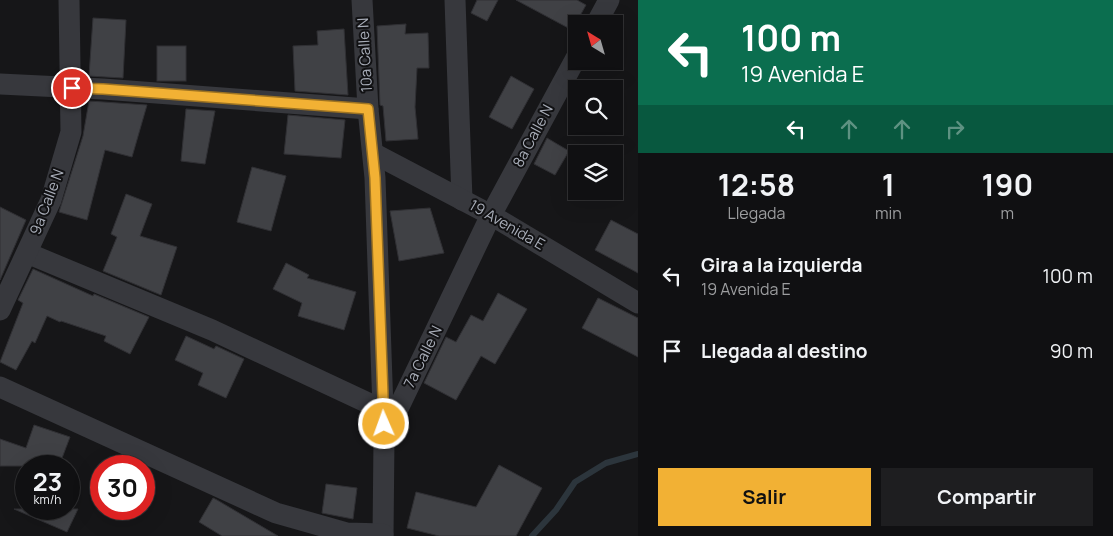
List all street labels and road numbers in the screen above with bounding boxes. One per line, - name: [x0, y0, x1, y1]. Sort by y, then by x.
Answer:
- street label: 10a Calle N: [352, 17, 377, 93]
- street label: 8a Calle N: [507, 101, 558, 171]
- street label: 9a Calle N: [24, 166, 69, 238]
- street label: 19 Avenida E: [466, 194, 549, 255]
- street label: 7a Calle N: [398, 322, 447, 391]

